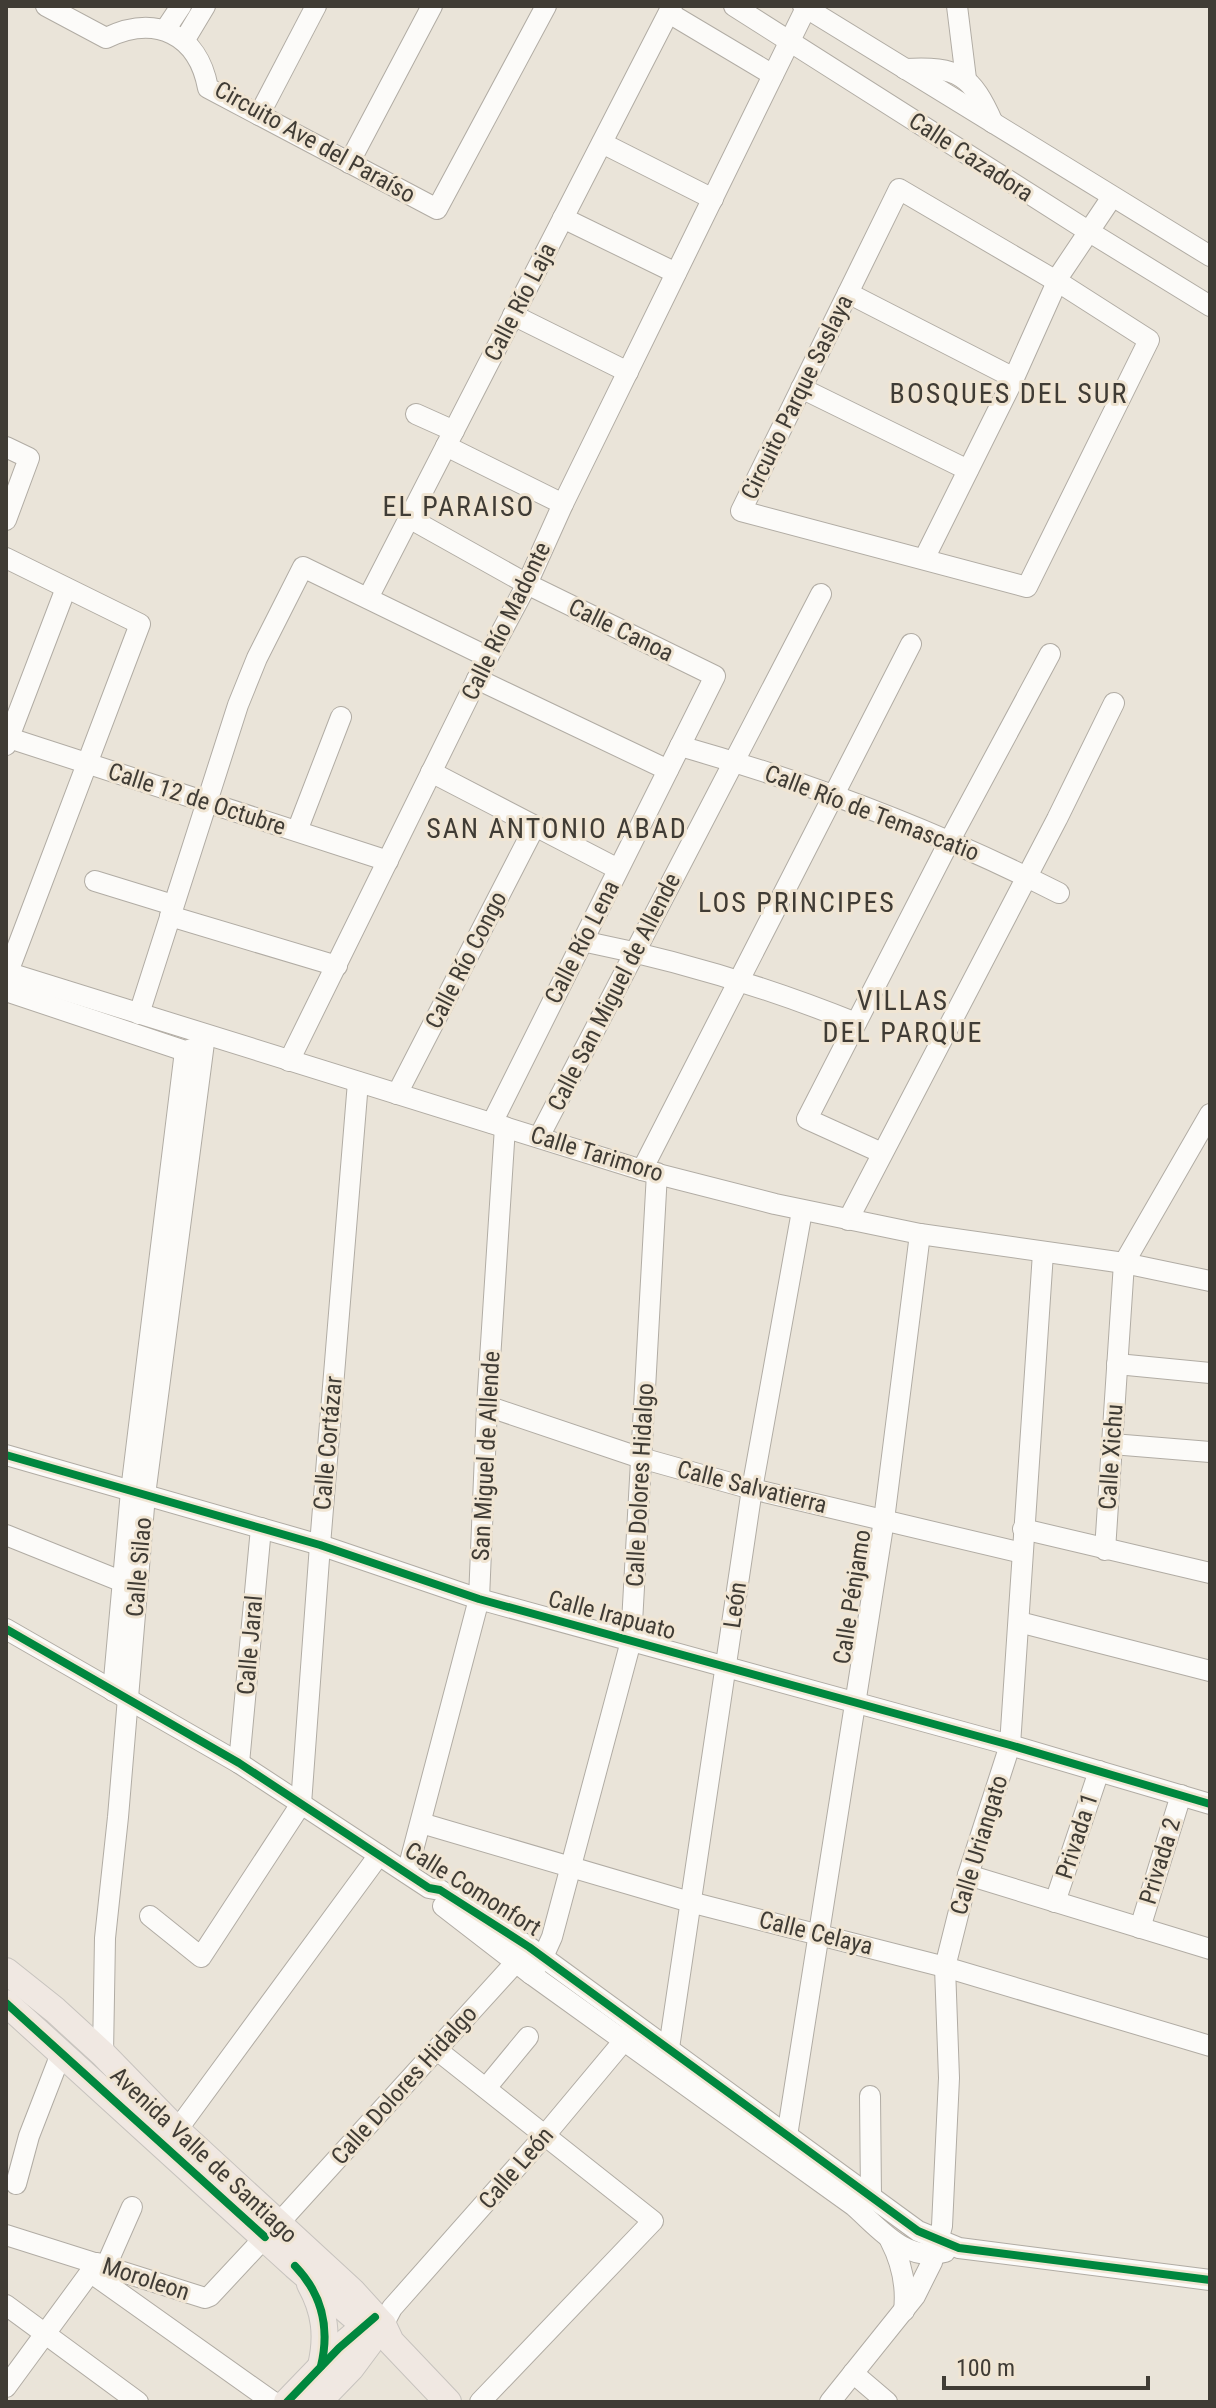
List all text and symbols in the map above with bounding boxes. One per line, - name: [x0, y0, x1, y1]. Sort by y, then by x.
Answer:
- street label: Circuito Ave del Paraíso: [210, 75, 420, 209]
- street label: Calle Cazadora: [904, 107, 1038, 207]
- street label: Calle Río Laja: [478, 238, 562, 366]
- street label: Circuito Parque Saslaya: [735, 290, 859, 504]
- district label: BOSQUES DEL SUR: [890, 377, 1128, 410]
- district label: EL PARAISO: [383, 490, 535, 523]
- street label: Calle Río Madonte: [456, 537, 556, 705]
- street label: Calle Canoa: [564, 593, 678, 667]
- street label: Calle 12 de Octubre: [105, 757, 289, 841]
- street label: Calle Río de Temascatio: [761, 759, 983, 867]
- district label: SAN ANTONIO ABAD: [426, 812, 688, 845]
- street label: Calle San Miguel de Allende: [542, 869, 686, 1115]
- street label: Calle Río Lena: [539, 876, 625, 1008]
- district label: LOS PRINCIPES: [698, 886, 896, 919]
- street label: Calle Río Congo: [419, 887, 513, 1033]
- district label: VILLAS DEL PARQUE: [823, 984, 983, 1049]
- street label: Calle Tarimoro: [527, 1121, 667, 1187]
- street label: San Miguel de Allende: [467, 1350, 505, 1562]
- street label: Calle Cortázar: [308, 1375, 348, 1511]
- street label: Calle Dolores Hidalgo: [621, 1382, 659, 1588]
- street label: Calle Xichu: [1093, 1403, 1129, 1511]
- street label: Calle Salvatierra: [674, 1455, 830, 1519]
- street label: Calle Silao: [121, 1516, 157, 1618]
- street label: Calle Pénjamo: [828, 1528, 876, 1666]
- street label: León: [718, 1580, 752, 1630]
- street label: Calle Irapuato: [545, 1585, 679, 1645]
- street label: Calle Jaral: [232, 1594, 268, 1696]
- street label: Calle Uriangato: [944, 1772, 1014, 1918]
- street label: Privada 1: [1050, 1790, 1104, 1882]
- street label: Privada 2: [1134, 1815, 1186, 1907]
- street label: Calle Comonfort: [400, 1836, 546, 1942]
- street label: Calle Celaya: [756, 1905, 876, 1961]
- street label: Calle Dolores Hidalgo: [325, 2000, 483, 2170]
- street label: Avenida Valle de Santiago: [105, 2061, 303, 2249]
- street label: Calle León: [473, 2121, 559, 2215]
- street label: Moroleon: [99, 2252, 193, 2306]
- scale bar: [944, 2340, 1148, 2390]
- text: 100 m: [956, 2354, 1015, 2382]

